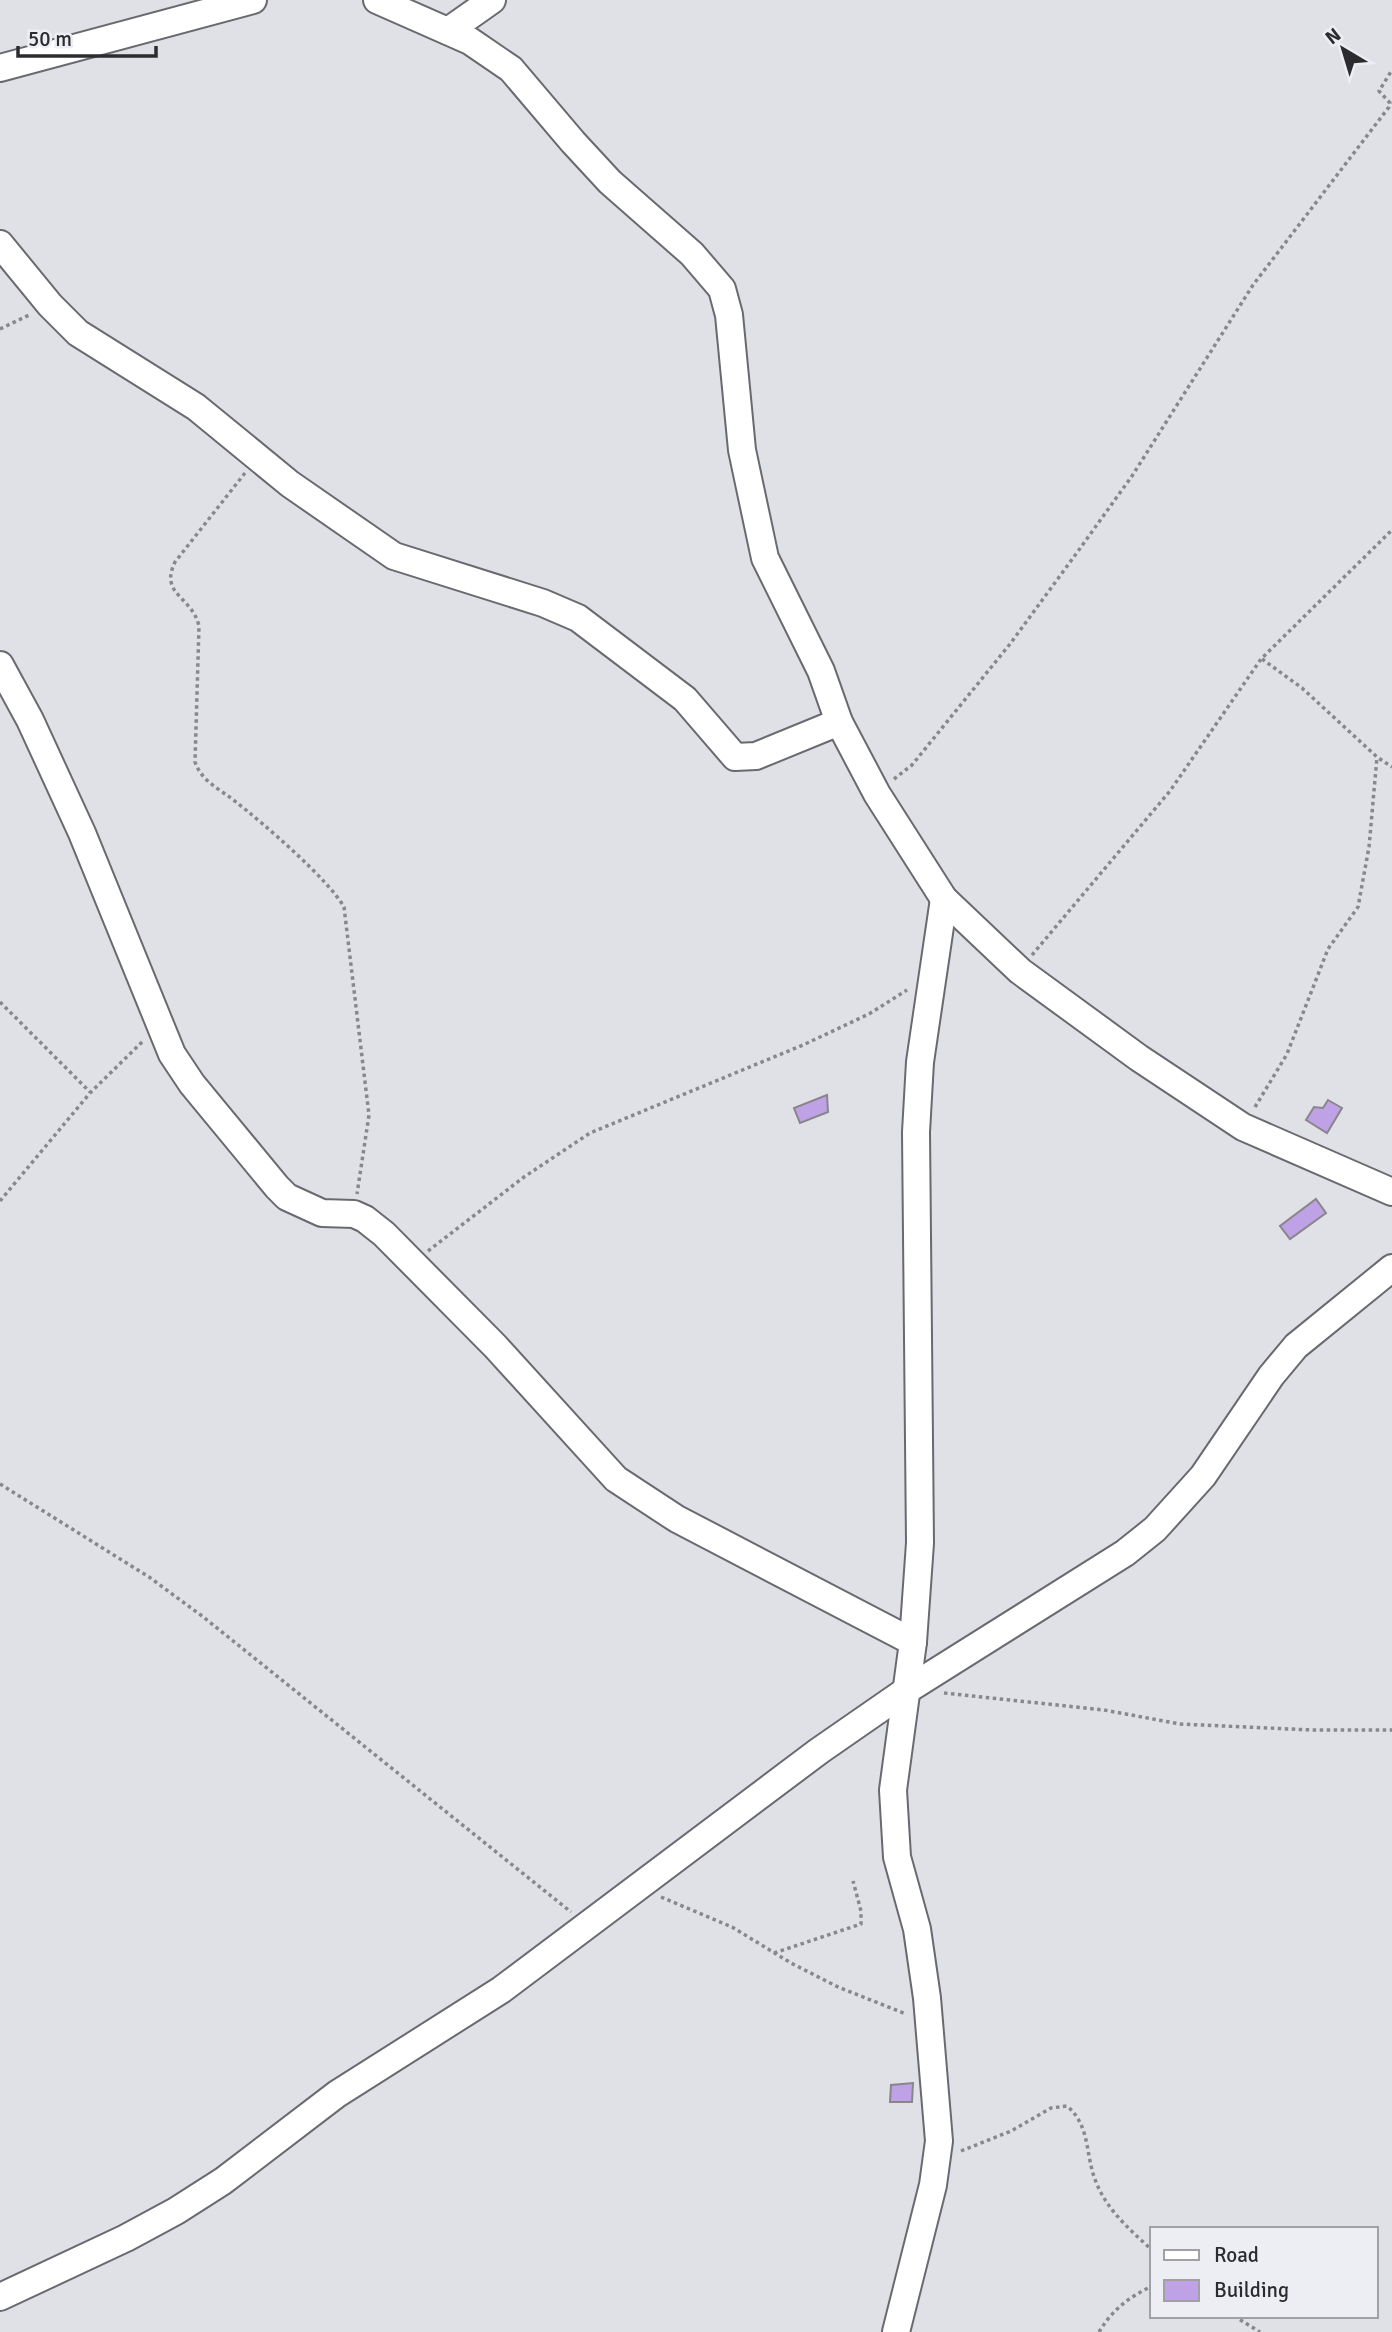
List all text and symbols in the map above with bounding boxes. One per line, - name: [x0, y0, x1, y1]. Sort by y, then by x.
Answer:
- scale bar: [18, 14, 156, 58]
- north arrow: [1308, 14, 1378, 84]
- text: N: [1321, 23, 1346, 50]
- text: 50 m: [28, 26, 72, 52]
- legend: [1150, 2227, 1378, 2318]
- text: Road: [1214, 2242, 1259, 2268]
- text: Building: [1214, 2277, 1289, 2303]

